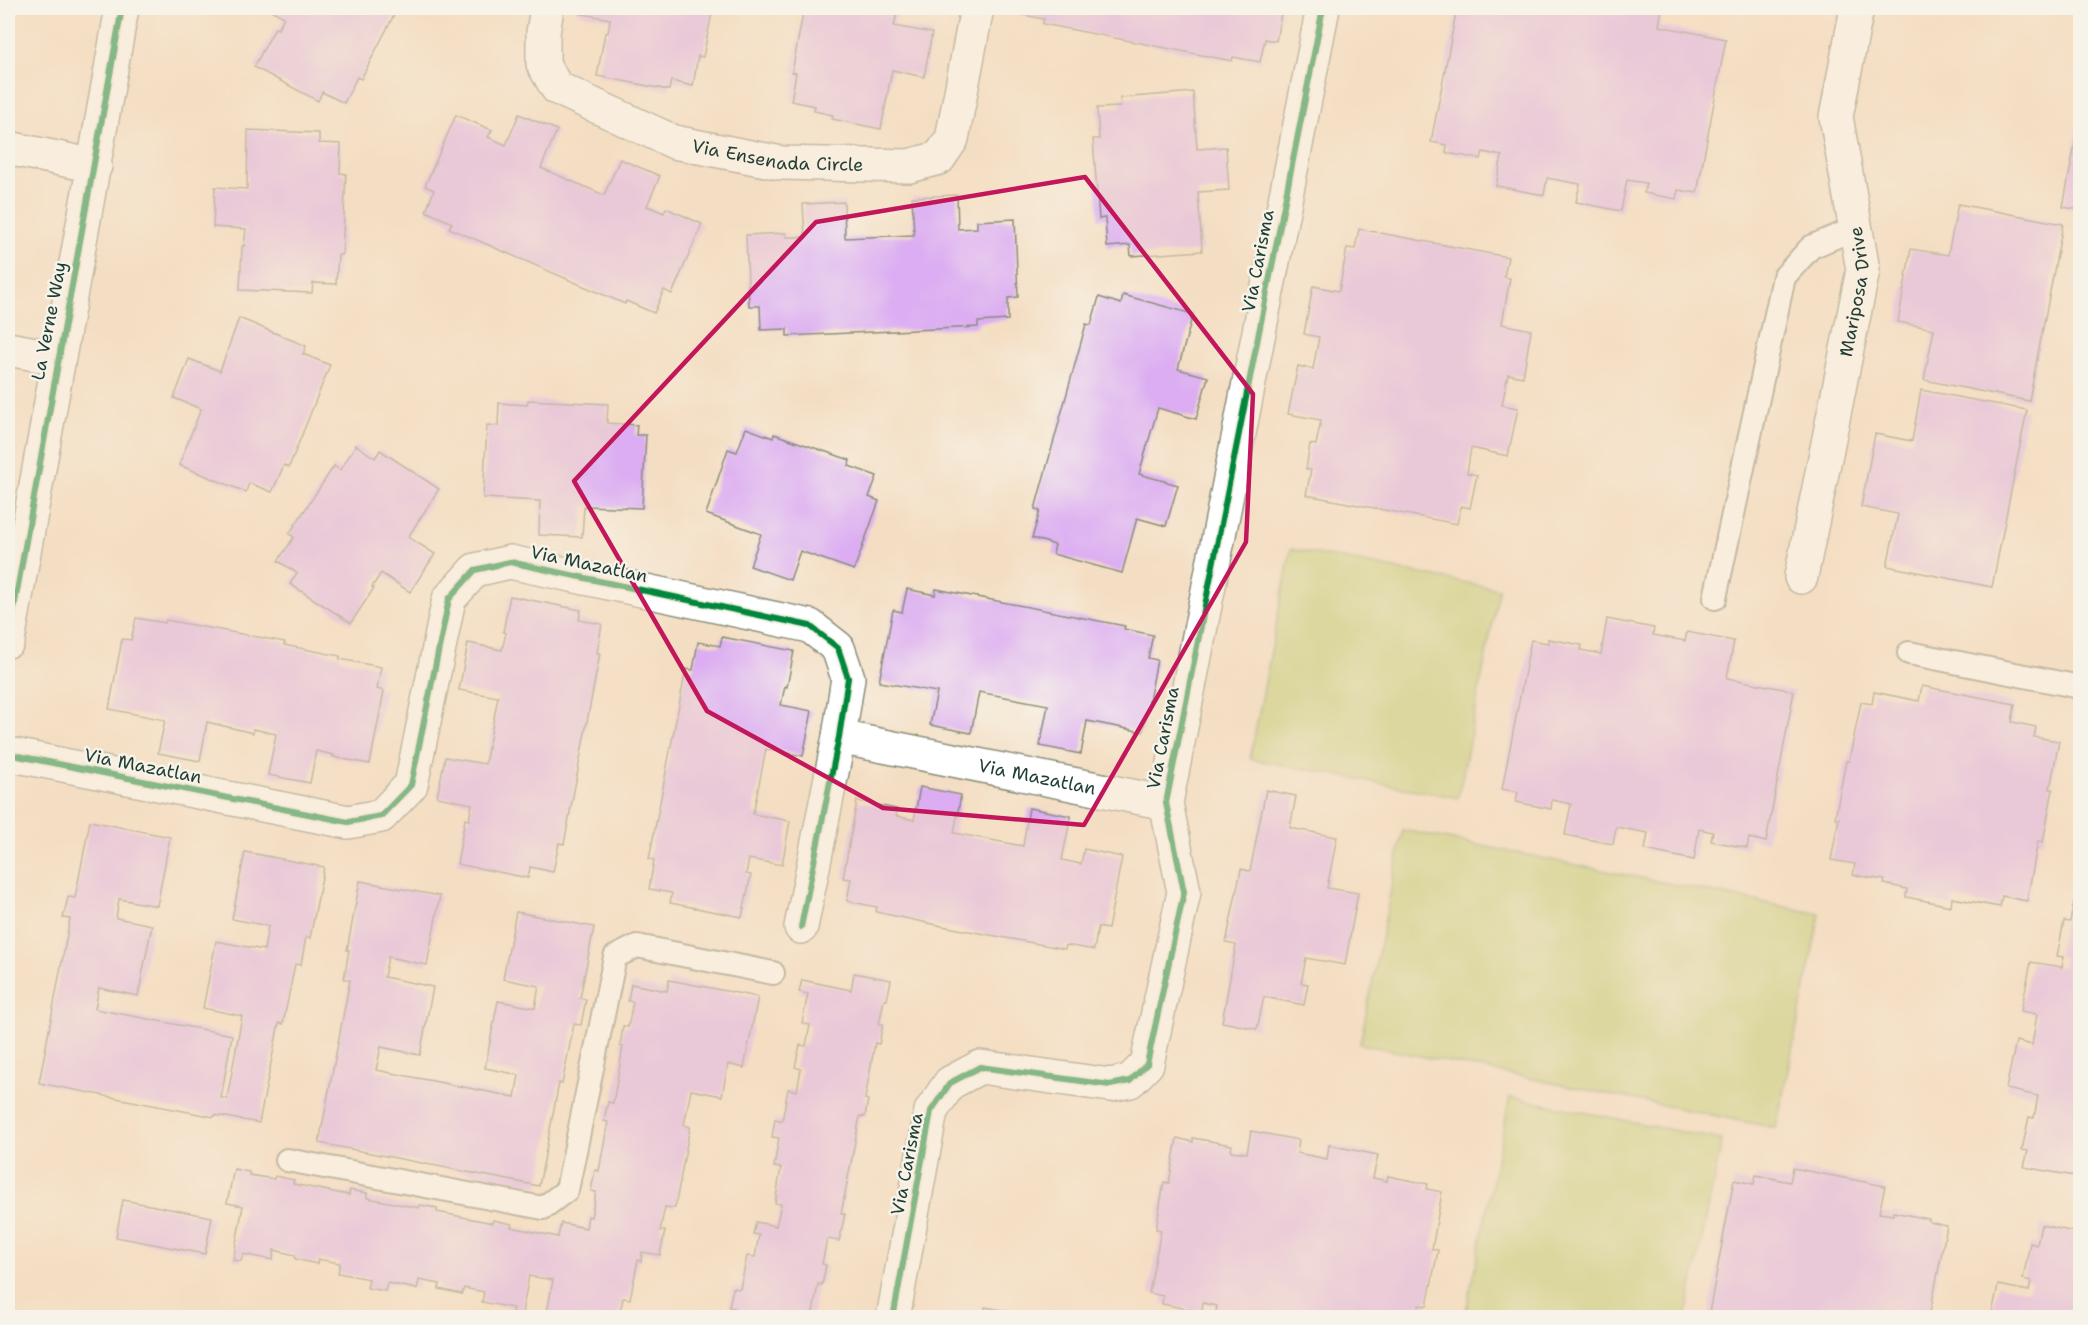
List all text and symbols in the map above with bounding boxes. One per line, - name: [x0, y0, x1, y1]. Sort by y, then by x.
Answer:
- street label: Via Ensenada Circle: [690, 134, 864, 177]
- street label: Via Carisma: [1236, 208, 1280, 314]
- street label: Mariposa Drive: [1834, 225, 1875, 359]
- street label: La Verne Way: [26, 260, 72, 382]
- street label: Via Mazatlan: [528, 540, 650, 588]
- street label: Via Carisma: [1141, 685, 1185, 791]
- street label: Via Mazatlan: [82, 743, 204, 789]
- street label: Via Mazatlan: [976, 753, 1098, 801]
- street label: Via Carisma: [885, 1111, 929, 1217]

